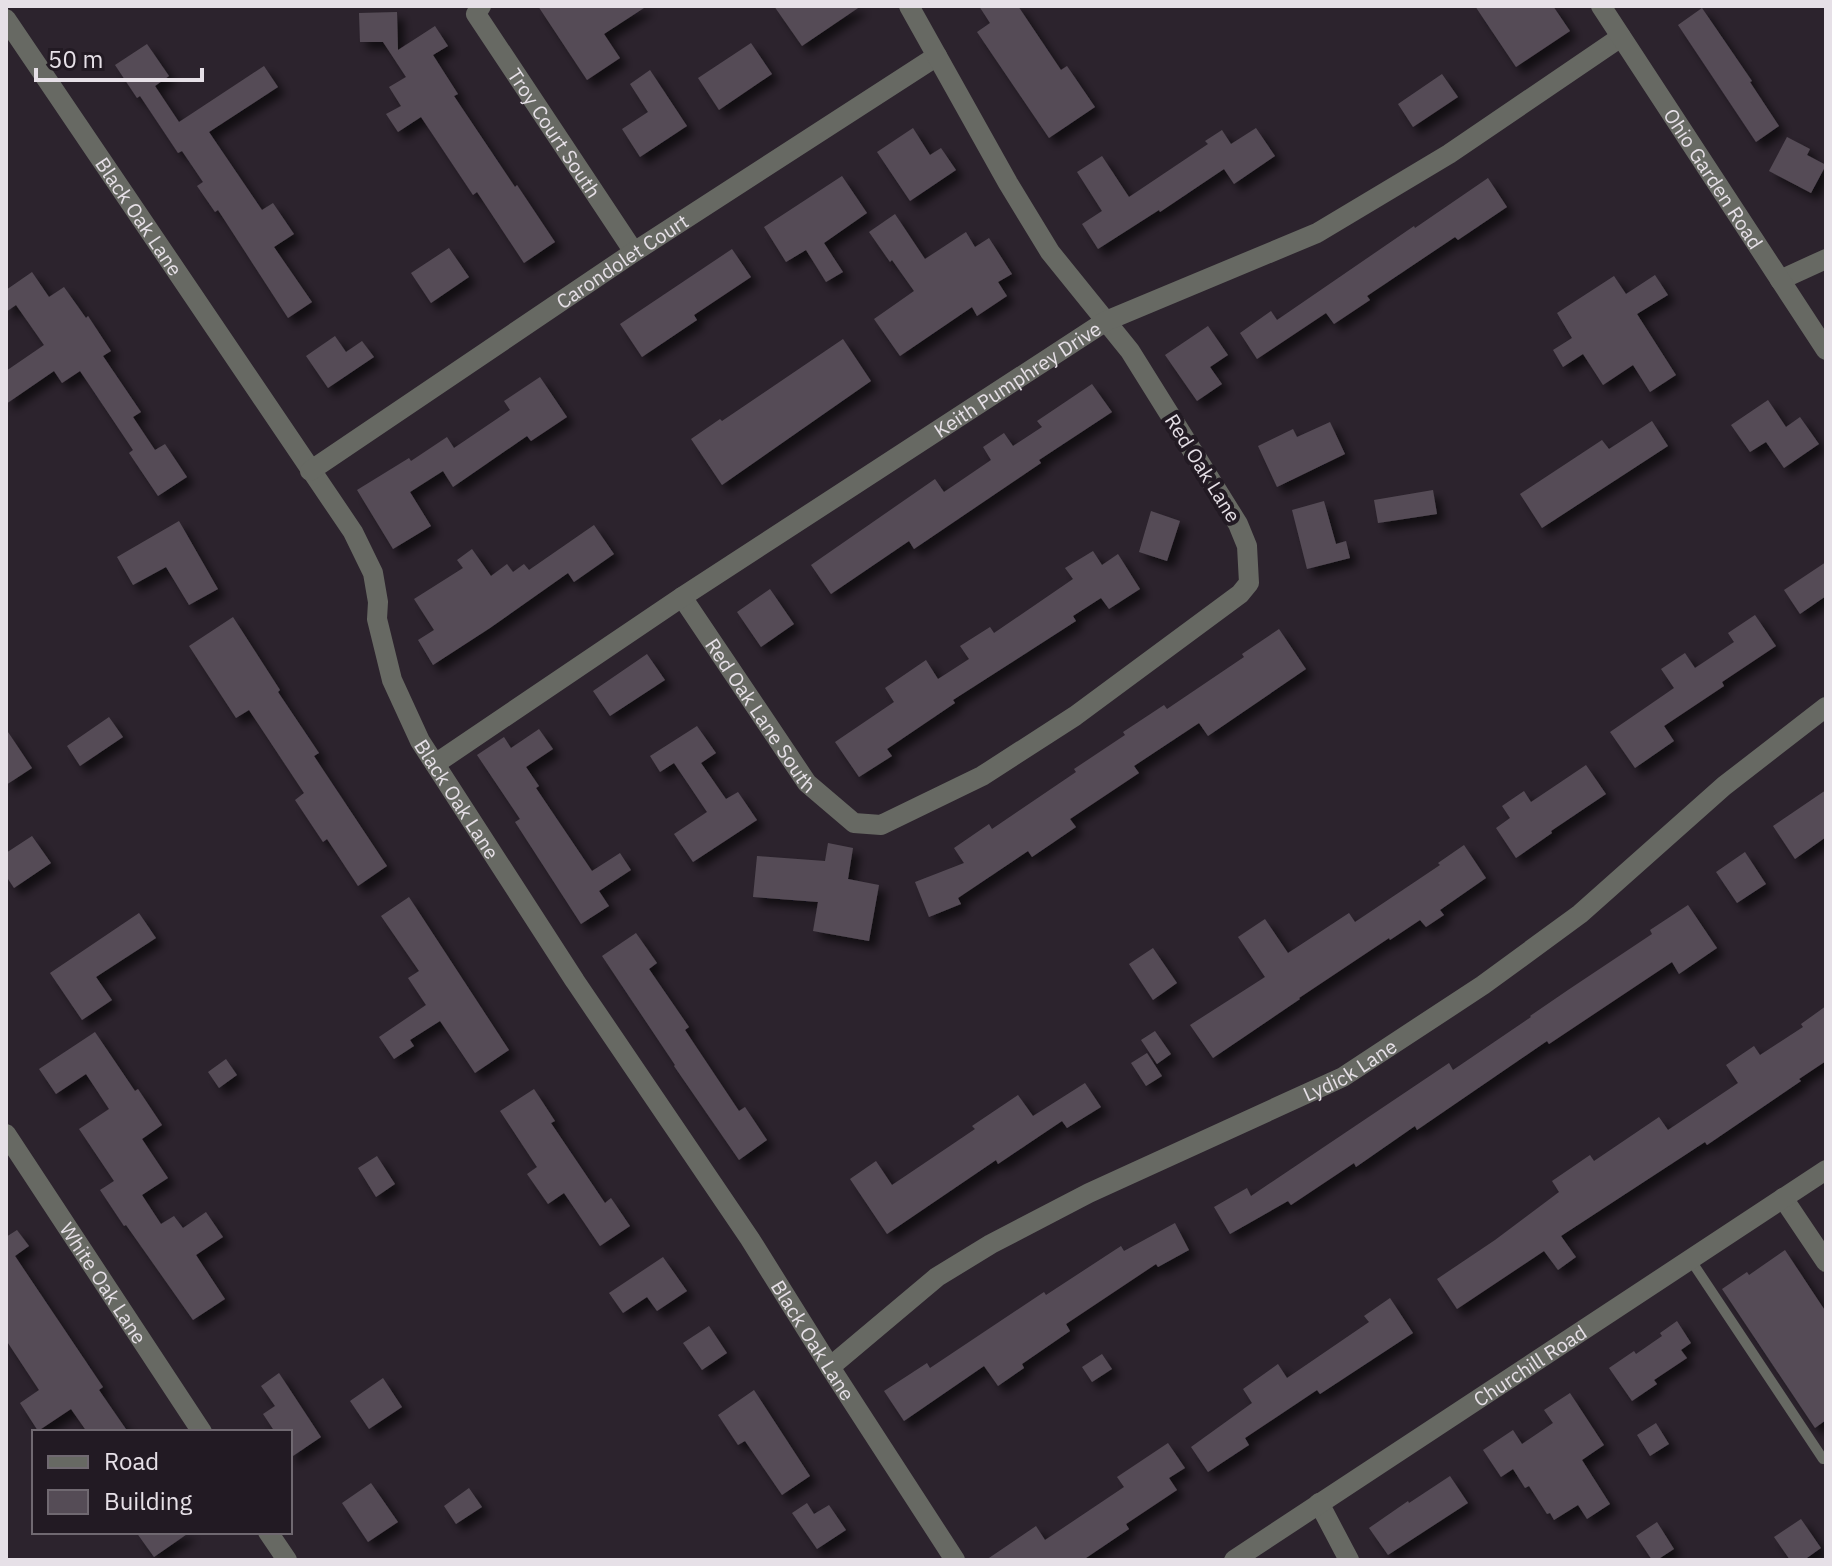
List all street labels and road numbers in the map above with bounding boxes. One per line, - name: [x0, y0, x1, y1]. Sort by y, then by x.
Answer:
- street label: Troy Court South: [502, 63, 608, 203]
- street label: Ohio Garden Road: [1658, 103, 1770, 254]
- street label: Black Oak Lane: [90, 152, 189, 281]
- street label: Carondolet Court: [550, 207, 693, 315]
- street label: Keith Pumphrey Drive: [928, 314, 1106, 443]
- street label: Red Oak Lane: [1159, 409, 1247, 527]
- street label: Red Oak Lane South: [700, 632, 822, 799]
- street label: Black Oak Lane: [409, 733, 506, 864]
- street label: Lydick Lane: [1298, 1032, 1402, 1107]
- street label: White Oak Lane: [54, 1217, 154, 1349]
- street label: Black Oak Lane: [765, 1275, 862, 1406]
- street label: Churchill Road: [1468, 1318, 1591, 1412]

